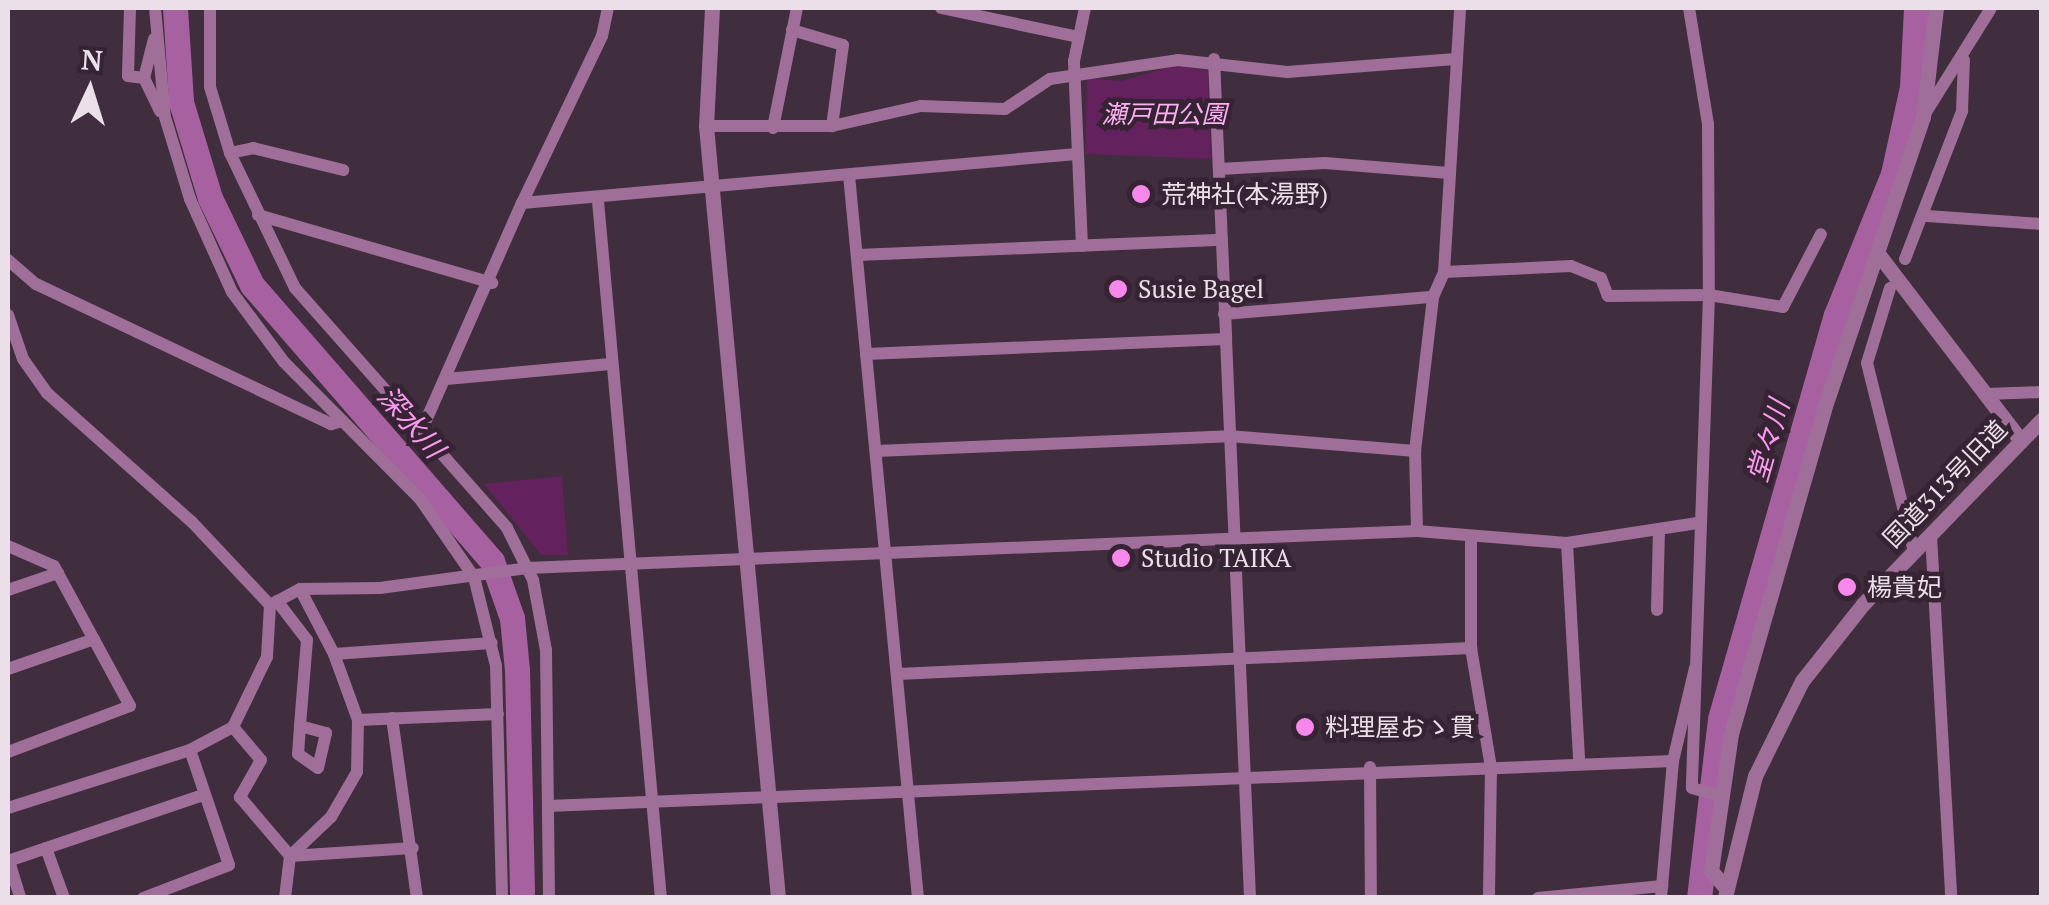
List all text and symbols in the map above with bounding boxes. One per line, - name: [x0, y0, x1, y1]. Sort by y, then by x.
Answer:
- north arrow: [40, 40, 140, 140]
- text: N: [80, 40, 104, 79]
- park label: 瀬戸田公園: [1102, 99, 1226, 129]
- place label: 荒神社(本湯野): [1161, 179, 1328, 209]
- marker: 荒神社(本湯野): [1130, 183, 1152, 205]
- place label: Susie Bagel: [1138, 274, 1264, 304]
- marker: Susie Bagel: [1107, 278, 1129, 300]
- water label: 深水川: [371, 379, 451, 465]
- water label: 堂々川: [1740, 396, 1796, 486]
- street label: 国道313号旧道: [1877, 414, 2013, 554]
- place label: Studio TAIKA: [1141, 543, 1291, 573]
- marker: Studio TAIKA: [1110, 547, 1132, 569]
- place label: 楊貴妃: [1867, 572, 1942, 602]
- marker: 楊貴妃: [1836, 576, 1858, 598]
- place label: 料理屋おゝ貫: [1325, 712, 1475, 742]
- marker: 料理屋おゝ貫: [1294, 716, 1316, 738]

